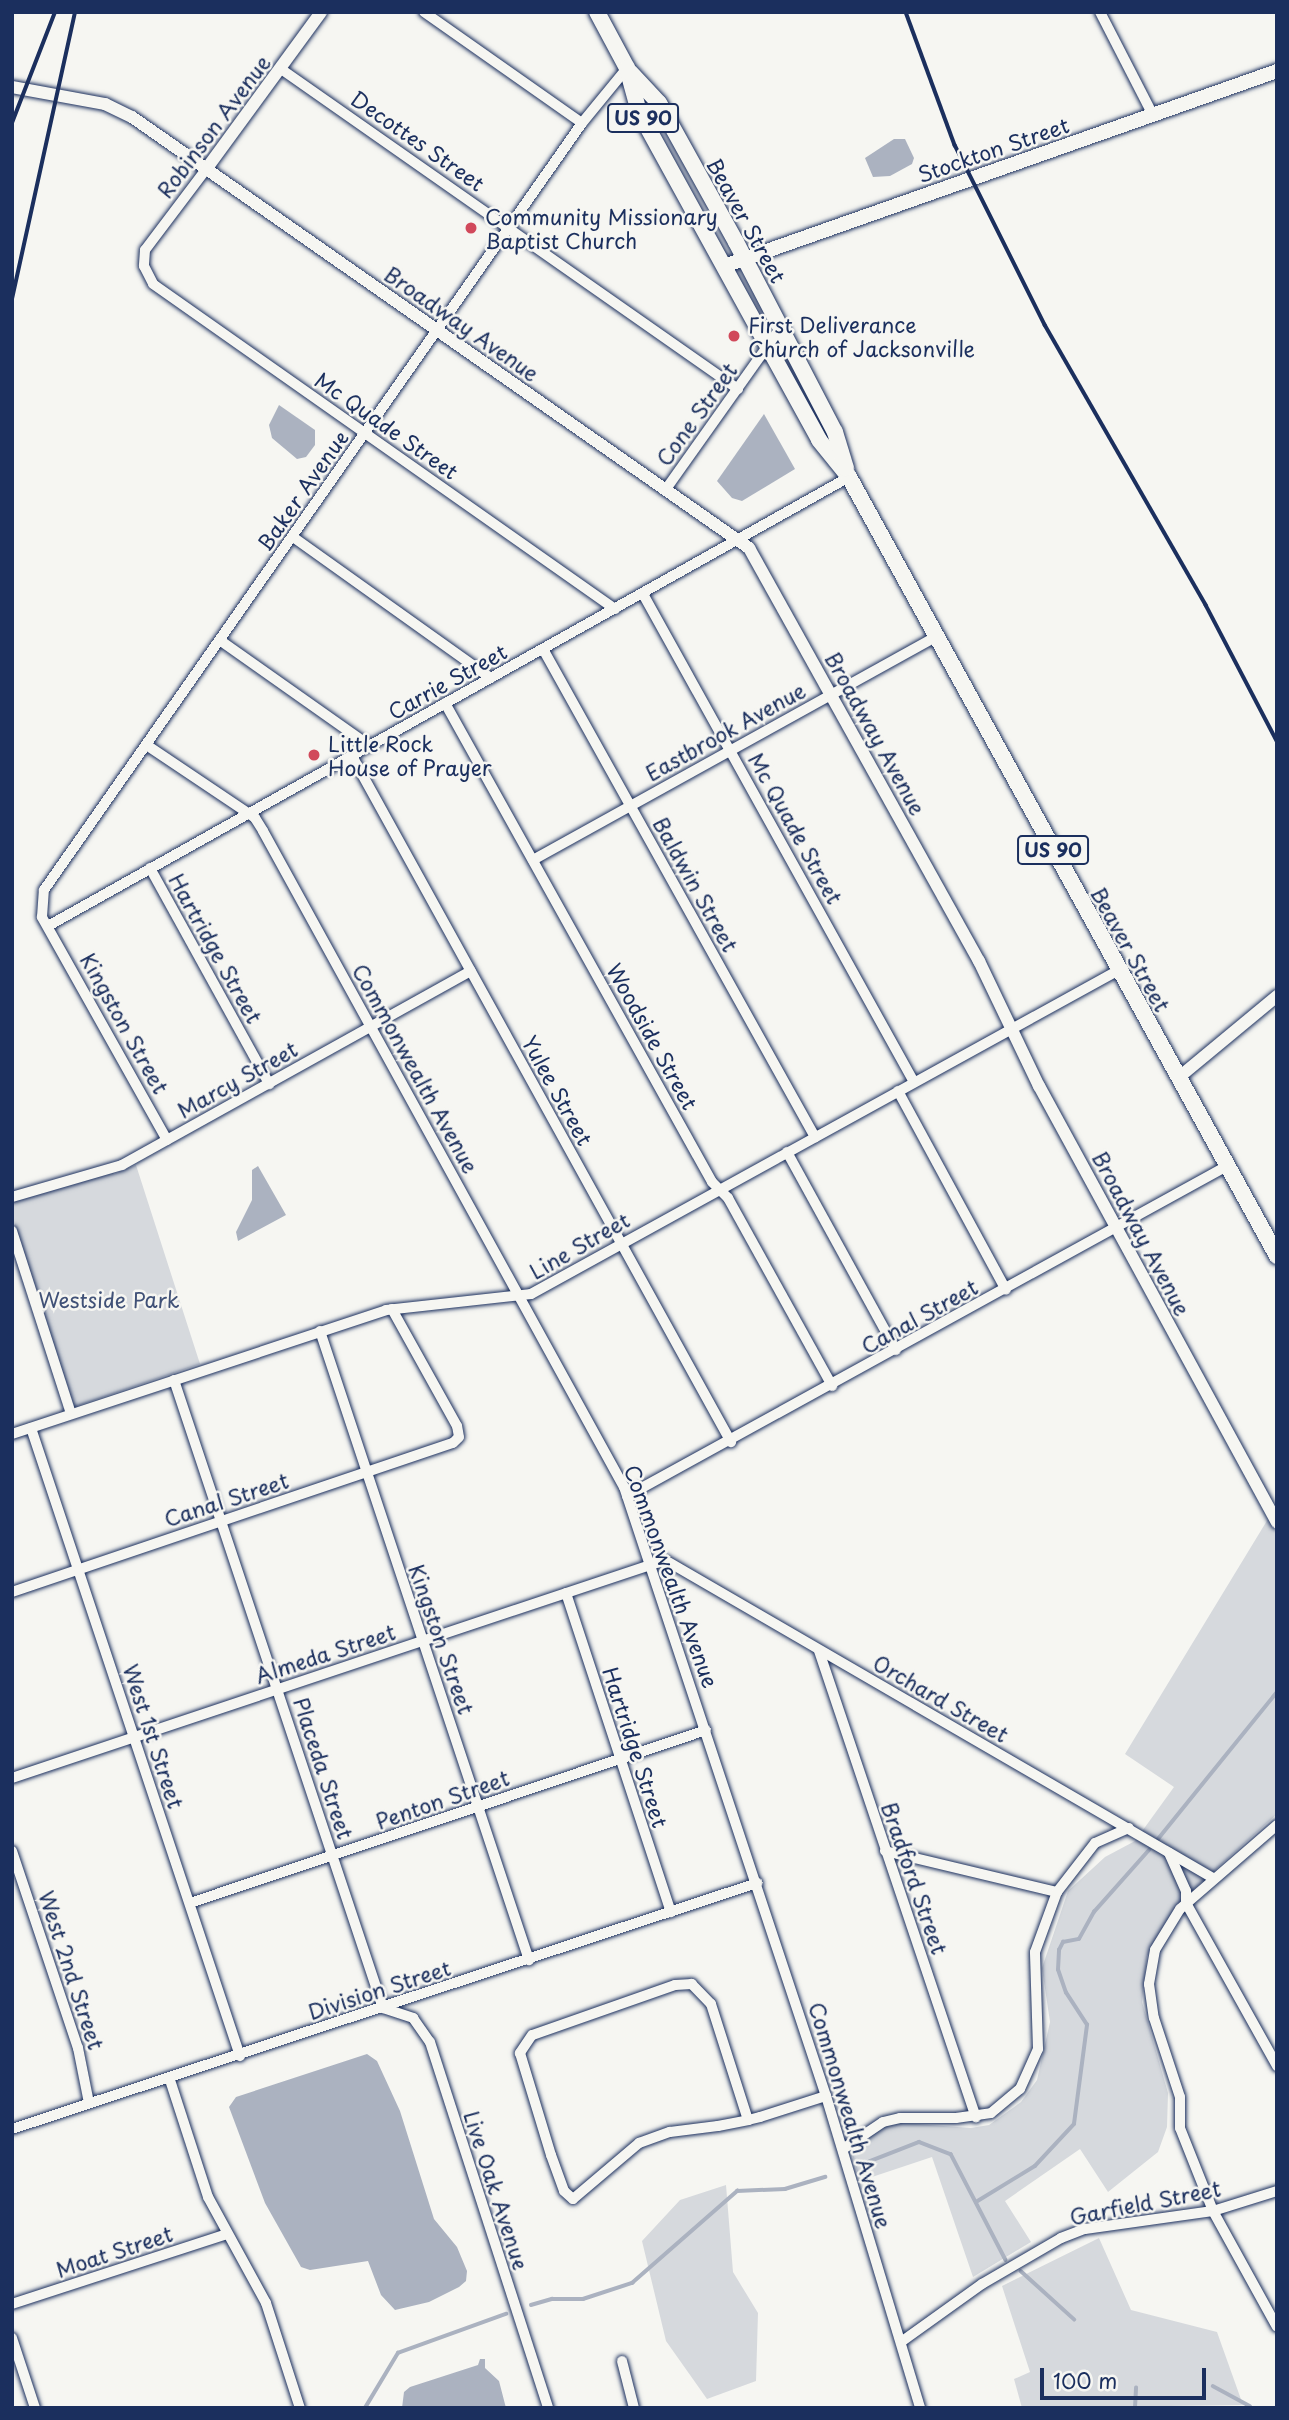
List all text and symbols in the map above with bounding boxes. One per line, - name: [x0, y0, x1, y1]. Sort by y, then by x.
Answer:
- street label: Robinson Avenue: [152, 51, 274, 201]
- street label: Decottes Street: [346, 84, 490, 196]
- road number: US 90: [606, 102, 680, 134]
- street label: Stockton Street: [914, 111, 1072, 187]
- street label: Beaver Street: [702, 153, 792, 287]
- place label: Community Missionary Baptist Church: [485, 203, 719, 253]
- marker: Community Missionary Baptist Church: [463, 220, 479, 236]
- street label: Broadway Avenue: [381, 261, 543, 385]
- place label: First Deliverance Church of Jacksonville: [748, 311, 975, 361]
- marker: First Deliverance Church of Jacksonville: [726, 328, 742, 344]
- street label: Cone Street: [650, 358, 742, 470]
- street label: Mc Quade Street: [309, 365, 465, 485]
- street label: Baker Avenue: [251, 425, 353, 555]
- street label: Carrie Street: [383, 638, 511, 724]
- street label: Broadway Avenue: [821, 648, 931, 818]
- street label: Eastbrook Avenue: [640, 676, 810, 786]
- place label: Little Rock House of Prayer: [328, 730, 492, 780]
- street label: Mc Quade Street: [743, 746, 849, 910]
- marker: Little Rock House of Prayer: [306, 747, 322, 763]
- street label: Baldwin Street: [649, 813, 743, 955]
- road number: US 90: [1016, 834, 1090, 866]
- street label: Hartridge Street: [164, 869, 268, 1027]
- street label: Beaver Street: [1086, 882, 1176, 1016]
- street label: Kingston Street: [76, 949, 174, 1097]
- street label: Commonwealth Avenue: [348, 958, 484, 1178]
- street label: Woodside Street: [602, 958, 704, 1114]
- street label: Yulee Street: [517, 1030, 599, 1150]
- street label: Marcy Street: [172, 1035, 302, 1123]
- street label: Broadway Avenue: [1088, 1147, 1196, 1319]
- street label: Line Street: [524, 1206, 634, 1284]
- street label: Canal Street: [856, 1274, 982, 1358]
- park label: Westside Park: [38, 1286, 180, 1312]
- street label: Commonwealth Avenue: [620, 1460, 724, 1692]
- street label: Canal Street: [161, 1467, 291, 1531]
- street label: Kingston Street: [405, 1561, 479, 1717]
- street label: Almeda Street: [251, 1618, 399, 1688]
- street label: Orchard Street: [868, 1649, 1014, 1747]
- street label: West 1st Street: [118, 1659, 190, 1813]
- street label: Hartridge Street: [598, 1664, 674, 1830]
- street label: Placeda Street: [289, 1694, 359, 1842]
- street label: Penton Street: [372, 1764, 512, 1834]
- street label: Bradford Street: [877, 1798, 953, 1958]
- street label: West 2nd Street: [34, 1888, 110, 2052]
- street label: Division Street: [304, 1954, 454, 2024]
- street label: Commonwealth Avenue: [804, 1998, 898, 2232]
- street label: Live Oak Avenue: [459, 2107, 535, 2273]
- street label: Garfield Street: [1068, 2175, 1222, 2229]
- street label: Moat Street: [52, 2220, 176, 2282]
- scale bar: [1044, 2354, 1210, 2398]
- text: 100 m: [1053, 2364, 1117, 2396]

